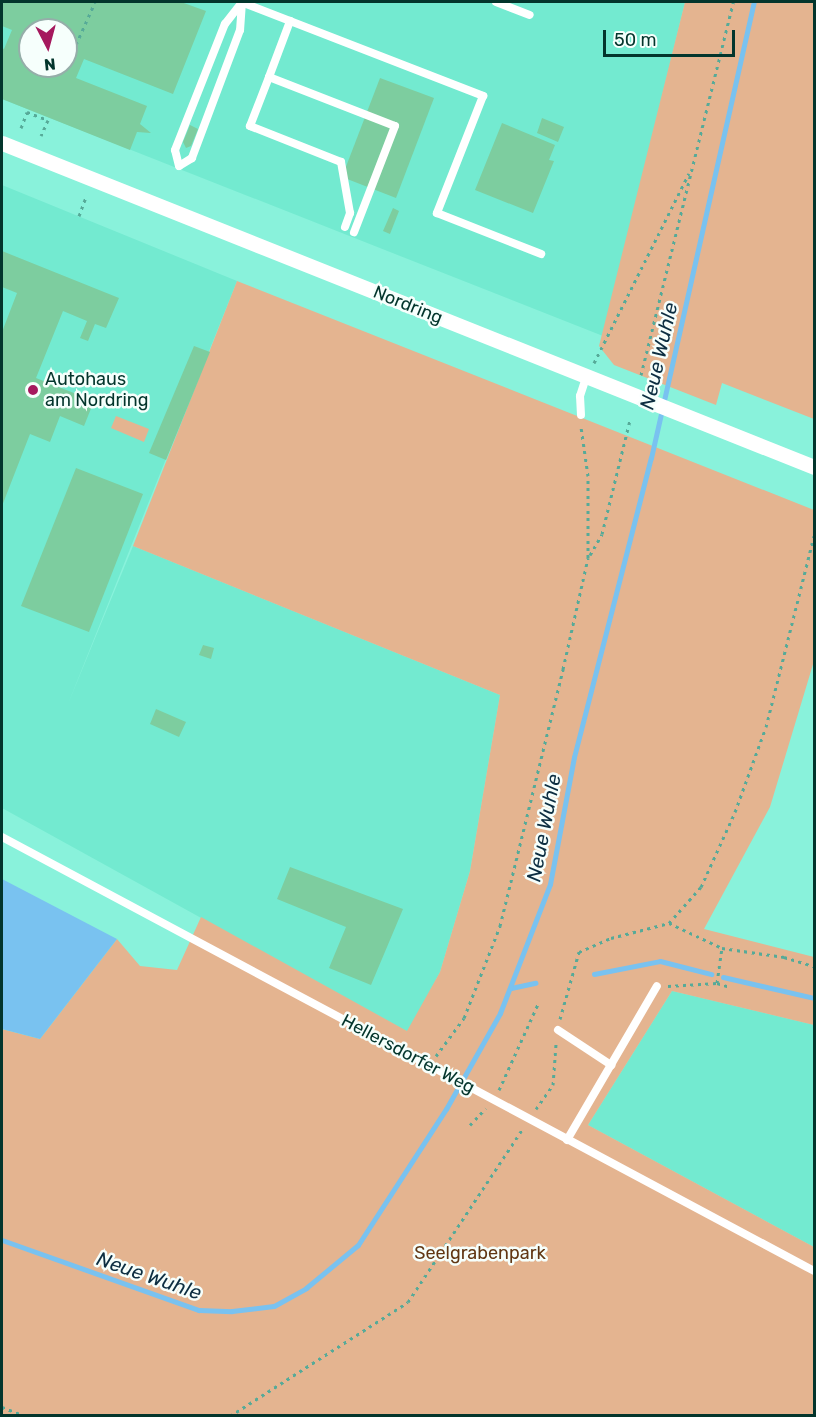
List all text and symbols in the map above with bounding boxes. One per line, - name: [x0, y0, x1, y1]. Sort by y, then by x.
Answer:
- north arrow: [18, 18, 78, 78]
- scale bar: [606, 18, 738, 56]
- text: 50 m: [614, 29, 657, 51]
- text: N: [43, 54, 56, 74]
- street label: Nordring: [370, 281, 446, 329]
- water label: Neue Wuhle: [635, 300, 683, 412]
- place label: Autohaus am Nordring: [45, 369, 148, 412]
- marker: Autohaus am Nordring: [26, 383, 40, 397]
- water label: Neue Wuhle: [522, 772, 566, 884]
- street label: Hellersdorfer Weg: [337, 1010, 479, 1098]
- park label: Seelgrabenpark: [414, 1242, 546, 1264]
- water label: Neue Wuhle: [93, 1247, 205, 1305]

